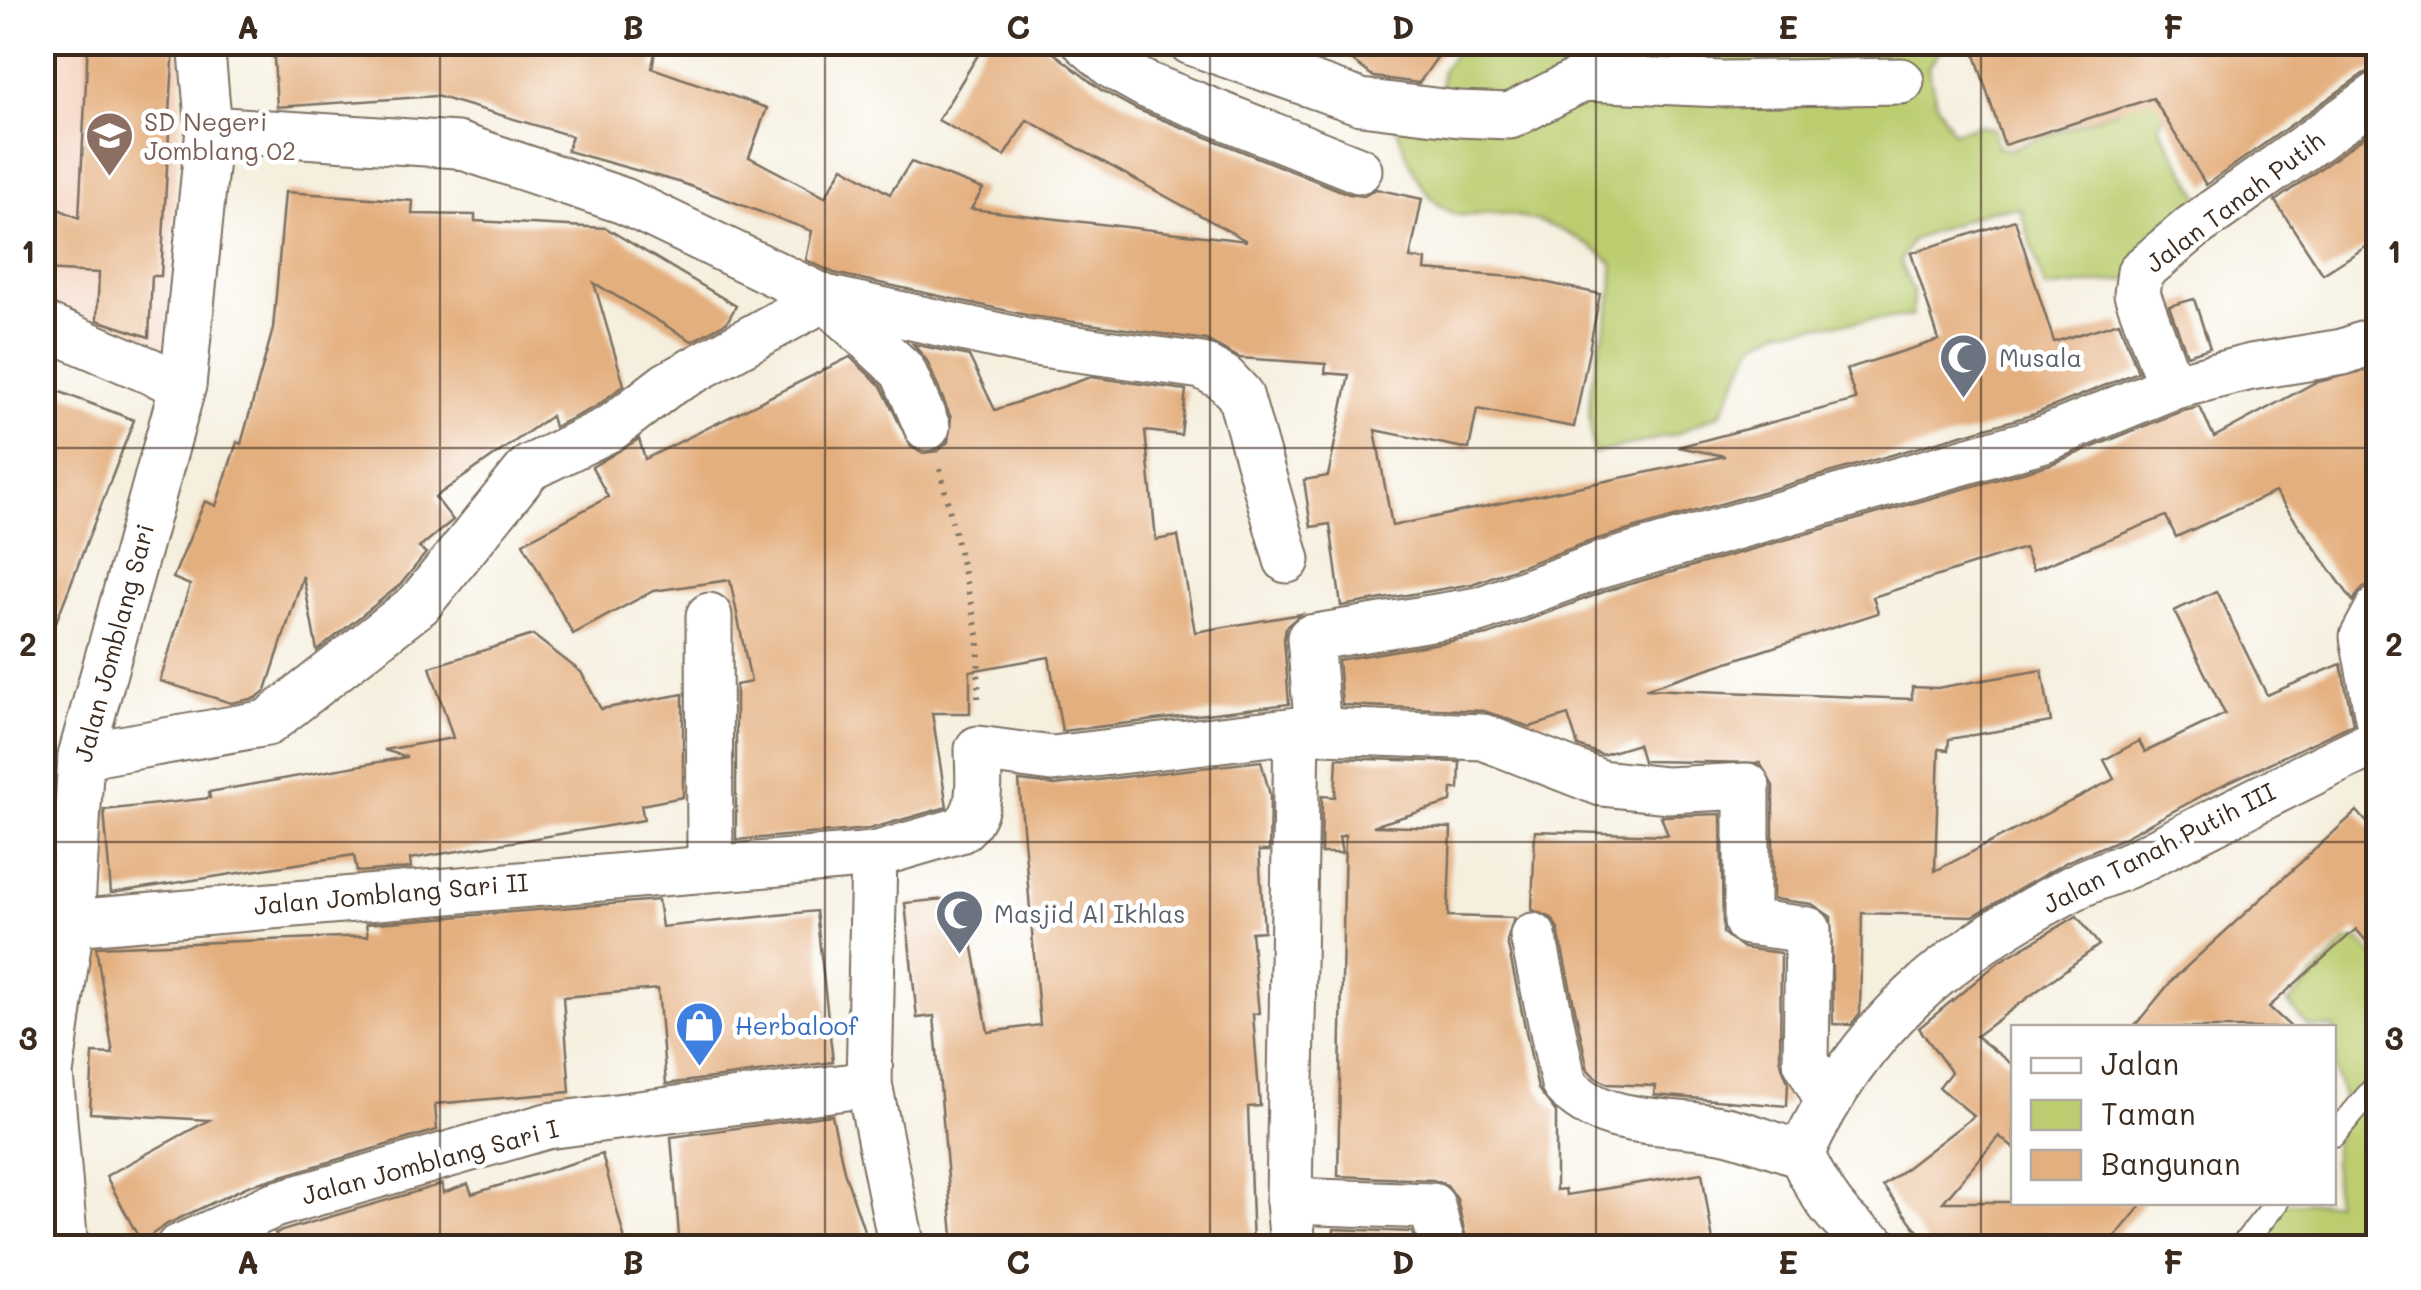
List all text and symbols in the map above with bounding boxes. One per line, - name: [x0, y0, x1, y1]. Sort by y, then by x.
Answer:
- text: A: [237, 5, 259, 47]
- text: B: [622, 5, 644, 47]
- text: C: [1006, 5, 1030, 47]
- text: D: [1392, 5, 1414, 47]
- text: E: [1778, 5, 1798, 47]
- text: F: [2163, 5, 2183, 47]
- place label: SD Negeri Jomblang 02: [144, 105, 296, 166]
- school or university icon: SD Negeri Jomblang 02: [83, 110, 135, 178]
- street label: Jalan Tanah Putih: [2139, 124, 2330, 279]
- text: 1: [21, 229, 35, 271]
- text: 1: [2387, 229, 2401, 271]
- mosque icon: Musala: [1938, 332, 1990, 400]
- place label: Musala: [1999, 341, 2082, 373]
- street label: Jalan Jomblang Sari: [66, 520, 160, 765]
- text: 2: [19, 622, 37, 664]
- text: 2: [2385, 622, 2403, 664]
- street label: Jalan Tanah Putih III: [2037, 775, 2280, 920]
- street label: Jalan Jomblang Sari II: [252, 865, 530, 921]
- mosque icon: Masjid Al Ikhlas: [933, 888, 985, 956]
- place label: Masjid Al Ikhlas: [994, 897, 1185, 929]
- shop icon: Herbaloof: [674, 1000, 726, 1068]
- place label: Herbaloof: [735, 1009, 859, 1041]
- text: 3: [18, 1016, 38, 1058]
- text: 3: [2384, 1016, 2404, 1058]
- legend: [2011, 1025, 2336, 1205]
- text: Jalan: [2101, 1043, 2179, 1083]
- text: Taman: [2101, 1093, 2196, 1133]
- street label: Jalan Jomblang Sari I: [298, 1111, 562, 1211]
- text: Bangunan: [2101, 1143, 2241, 1183]
- text: A: [237, 1240, 259, 1282]
- text: B: [622, 1240, 644, 1282]
- text: C: [1006, 1240, 1030, 1282]
- text: D: [1392, 1240, 1414, 1282]
- text: E: [1778, 1240, 1798, 1282]
- text: F: [2163, 1240, 2183, 1282]

